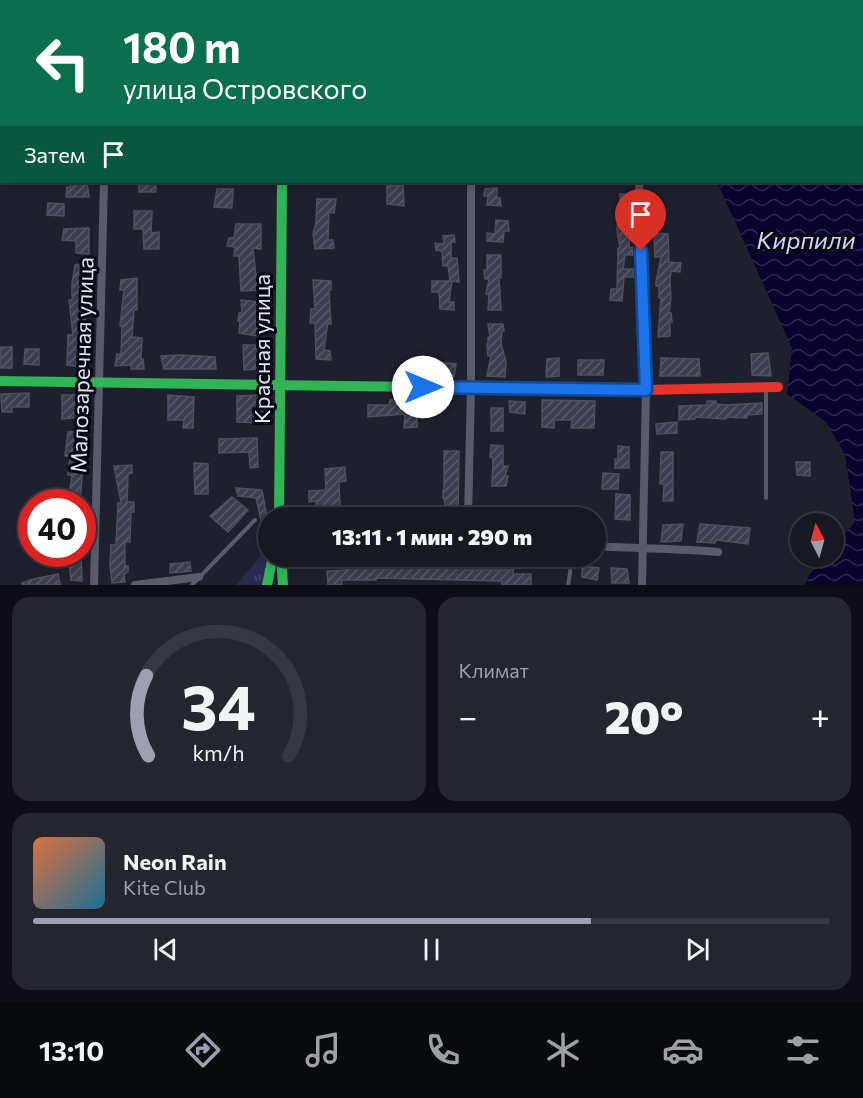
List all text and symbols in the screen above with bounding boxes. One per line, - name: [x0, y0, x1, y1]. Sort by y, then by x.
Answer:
- text: 180 m: [123, 20, 241, 72]
- icon: left: [24, 24, 102, 102]
- text: улица Островского: [123, 72, 367, 105]
- icon: arrive: [97, 138, 130, 171]
- text: Затем: [24, 141, 85, 168]
- pin: [615, 189, 666, 251]
- icon: arrive: [624, 198, 657, 231]
- water label: Кирпили: [757, 225, 856, 254]
- street label: Малозаречная улица: [64, 256, 99, 473]
- street label: Красная улица: [248, 274, 275, 424]
- position arrow: [391, 355, 455, 419]
- speed limit sign: 40: [18, 489, 96, 567]
- north arrow: [790, 513, 844, 567]
- map controls: [790, 513, 844, 567]
- text: 13:11 · 1 мин · 290 m: [332, 523, 532, 550]
- text: Климат: [459, 658, 529, 682]
- text: 34: [181, 667, 256, 743]
- text: 20°: [604, 688, 683, 743]
- text: −: [459, 695, 477, 736]
- text: +: [811, 695, 830, 736]
- text: km/h: [193, 739, 245, 765]
- text: Neon Rain: [123, 848, 227, 875]
- text: Kite Club: [123, 875, 206, 899]
- icon: previous: [149, 933, 182, 966]
- icon: pause: [415, 933, 448, 966]
- icon: next: [681, 933, 714, 966]
- icon: directions: [182, 1029, 224, 1071]
- icon: music: [302, 1029, 344, 1071]
- icon: phone: [422, 1029, 464, 1071]
- icon: climate: [542, 1029, 584, 1071]
- icon: car: [662, 1029, 704, 1071]
- icon: filters: [782, 1029, 824, 1071]
- text: 13:10: [39, 1034, 104, 1067]

